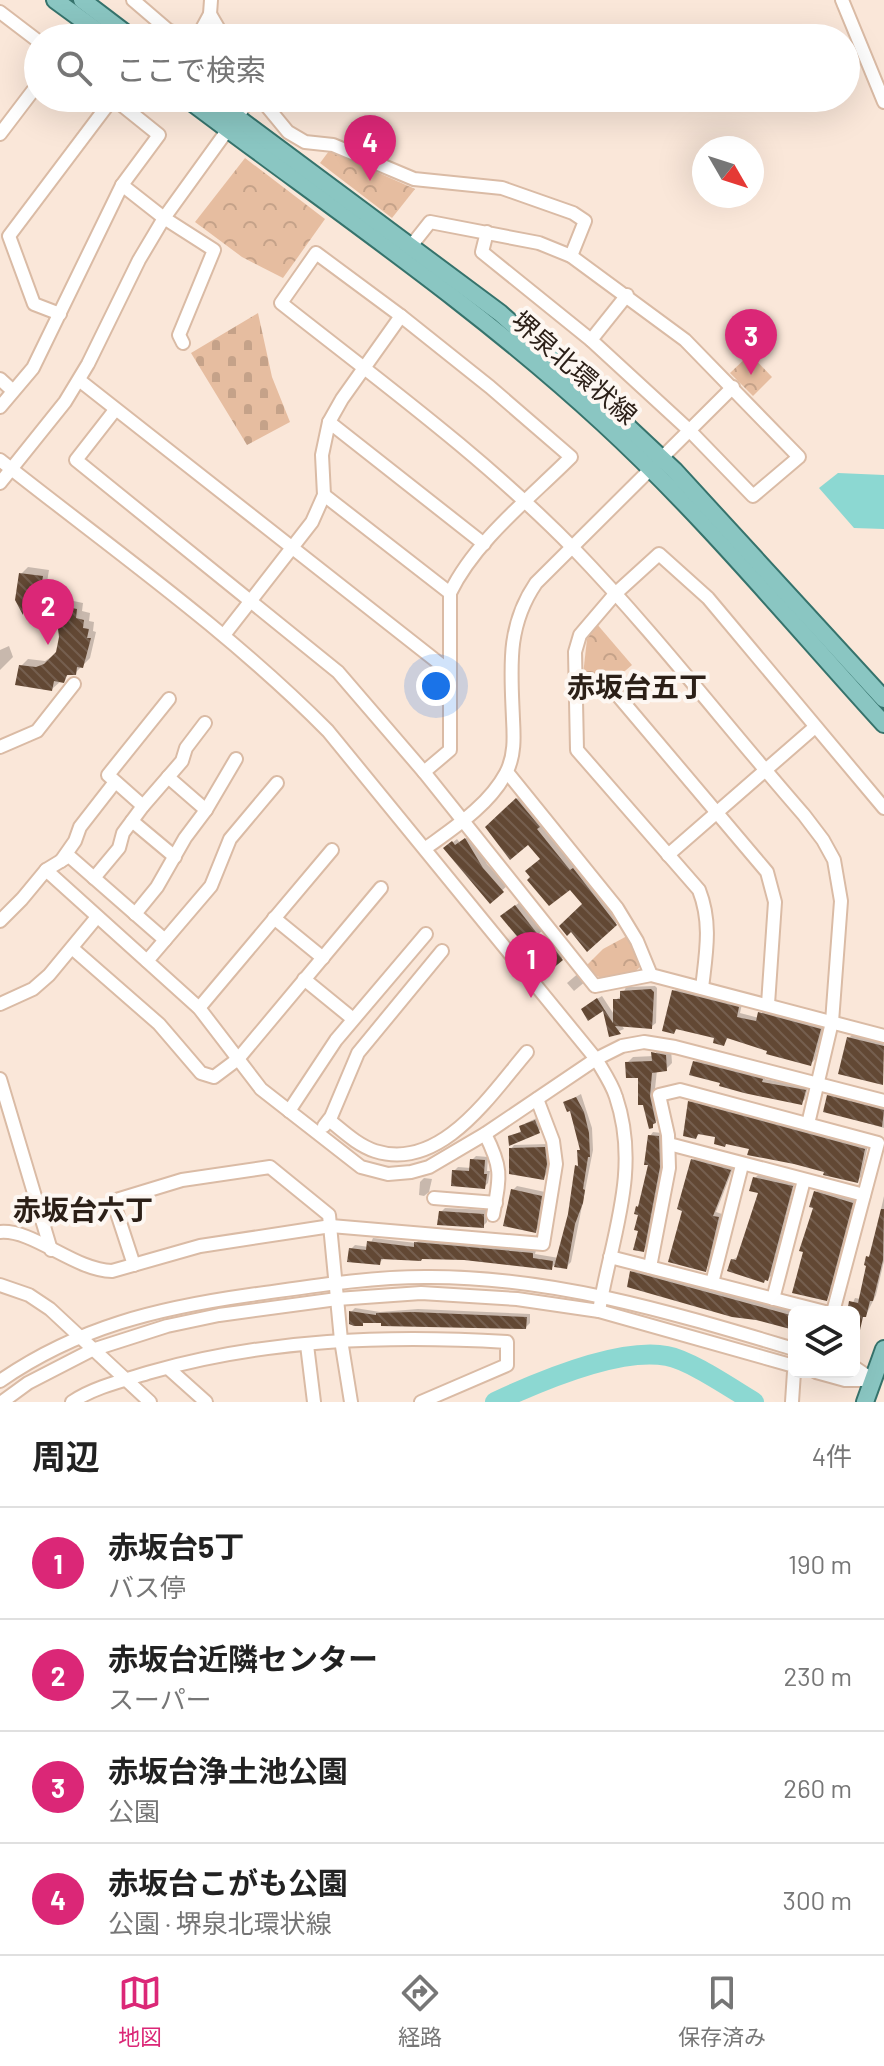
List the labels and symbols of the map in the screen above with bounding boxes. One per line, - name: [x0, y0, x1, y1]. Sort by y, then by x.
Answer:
- pin: 4: [344, 115, 396, 181]
- north arrow: [692, 136, 764, 208]
- street label: 堺泉北環状線: [506, 304, 644, 430]
- pin: 3: [725, 309, 777, 375]
- pin: 2: [22, 579, 74, 645]
- your location: [416, 666, 456, 706]
- district label: 赤坂台五丁: [567, 669, 707, 703]
- pin: 1: [505, 932, 557, 998]
- district label: 赤坂台六丁: [13, 1192, 153, 1226]

